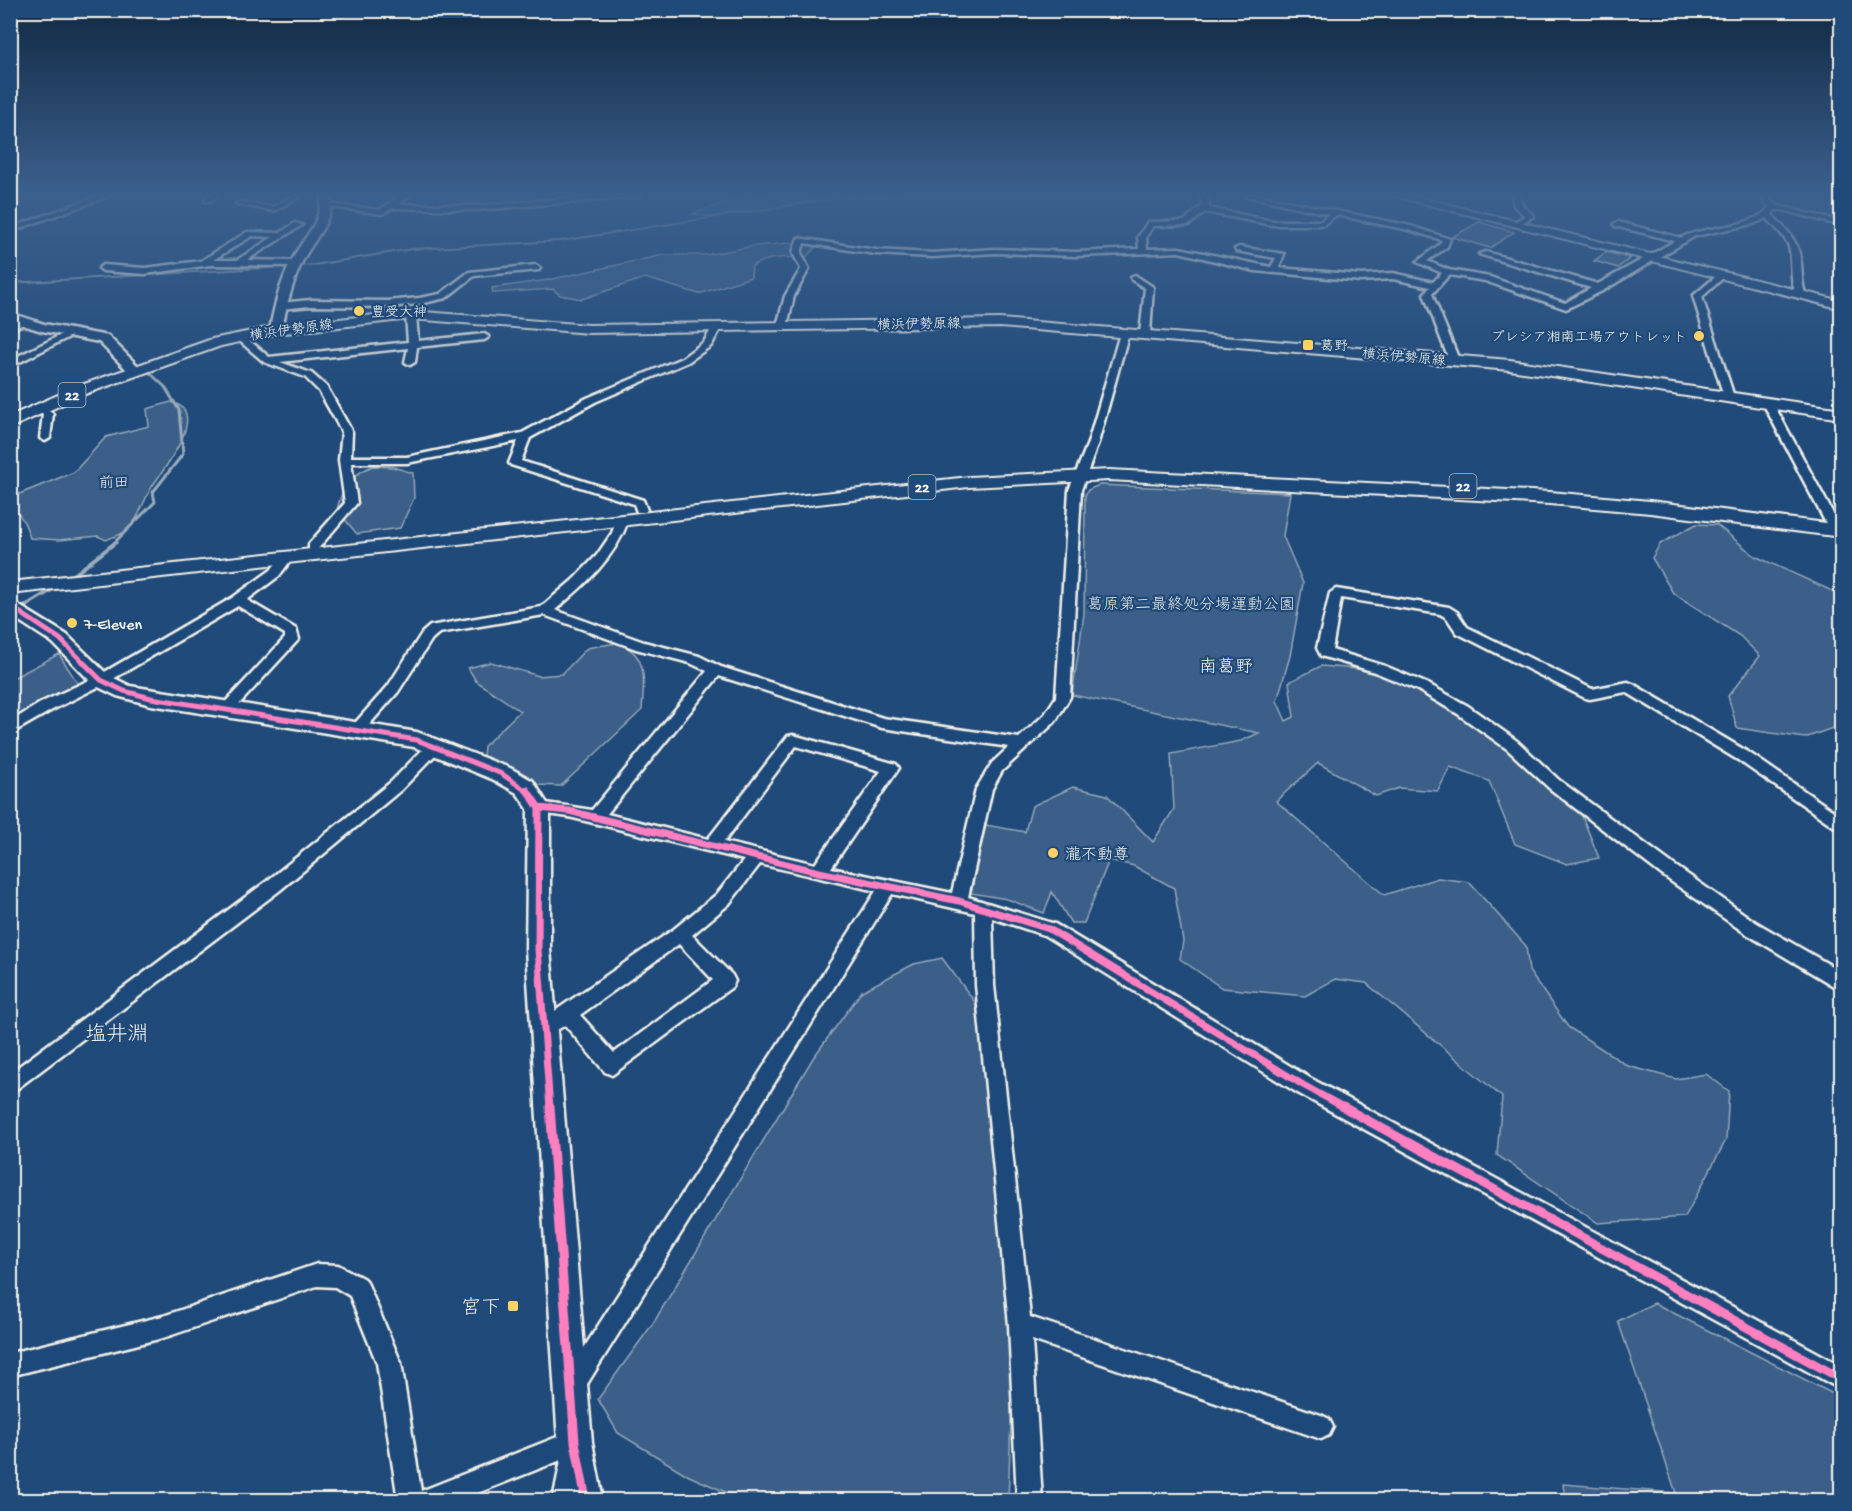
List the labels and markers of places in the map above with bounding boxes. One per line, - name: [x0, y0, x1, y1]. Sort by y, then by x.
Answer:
- marker: 豊受大神: [352, 304, 366, 318]
- place label: 豊受大神: [371, 305, 427, 322]
- marker: プレシア湘南工場アウトレット: [1692, 329, 1706, 343]
- place label: プレシア湘南工場アウトレット: [1490, 330, 1687, 347]
- marker: 葛野: [1301, 338, 1315, 352]
- place label: 葛野: [1320, 339, 1348, 356]
- marker: 7-Eleven: [65, 616, 79, 630]
- place label: 7-Eleven: [83, 617, 142, 636]
- place label: 瀧不動尊: [1065, 845, 1129, 866]
- marker: 瀧不動尊: [1046, 846, 1060, 860]
- place label: 宮下: [461, 1297, 501, 1321]
- marker: 宮下: [506, 1299, 520, 1313]

